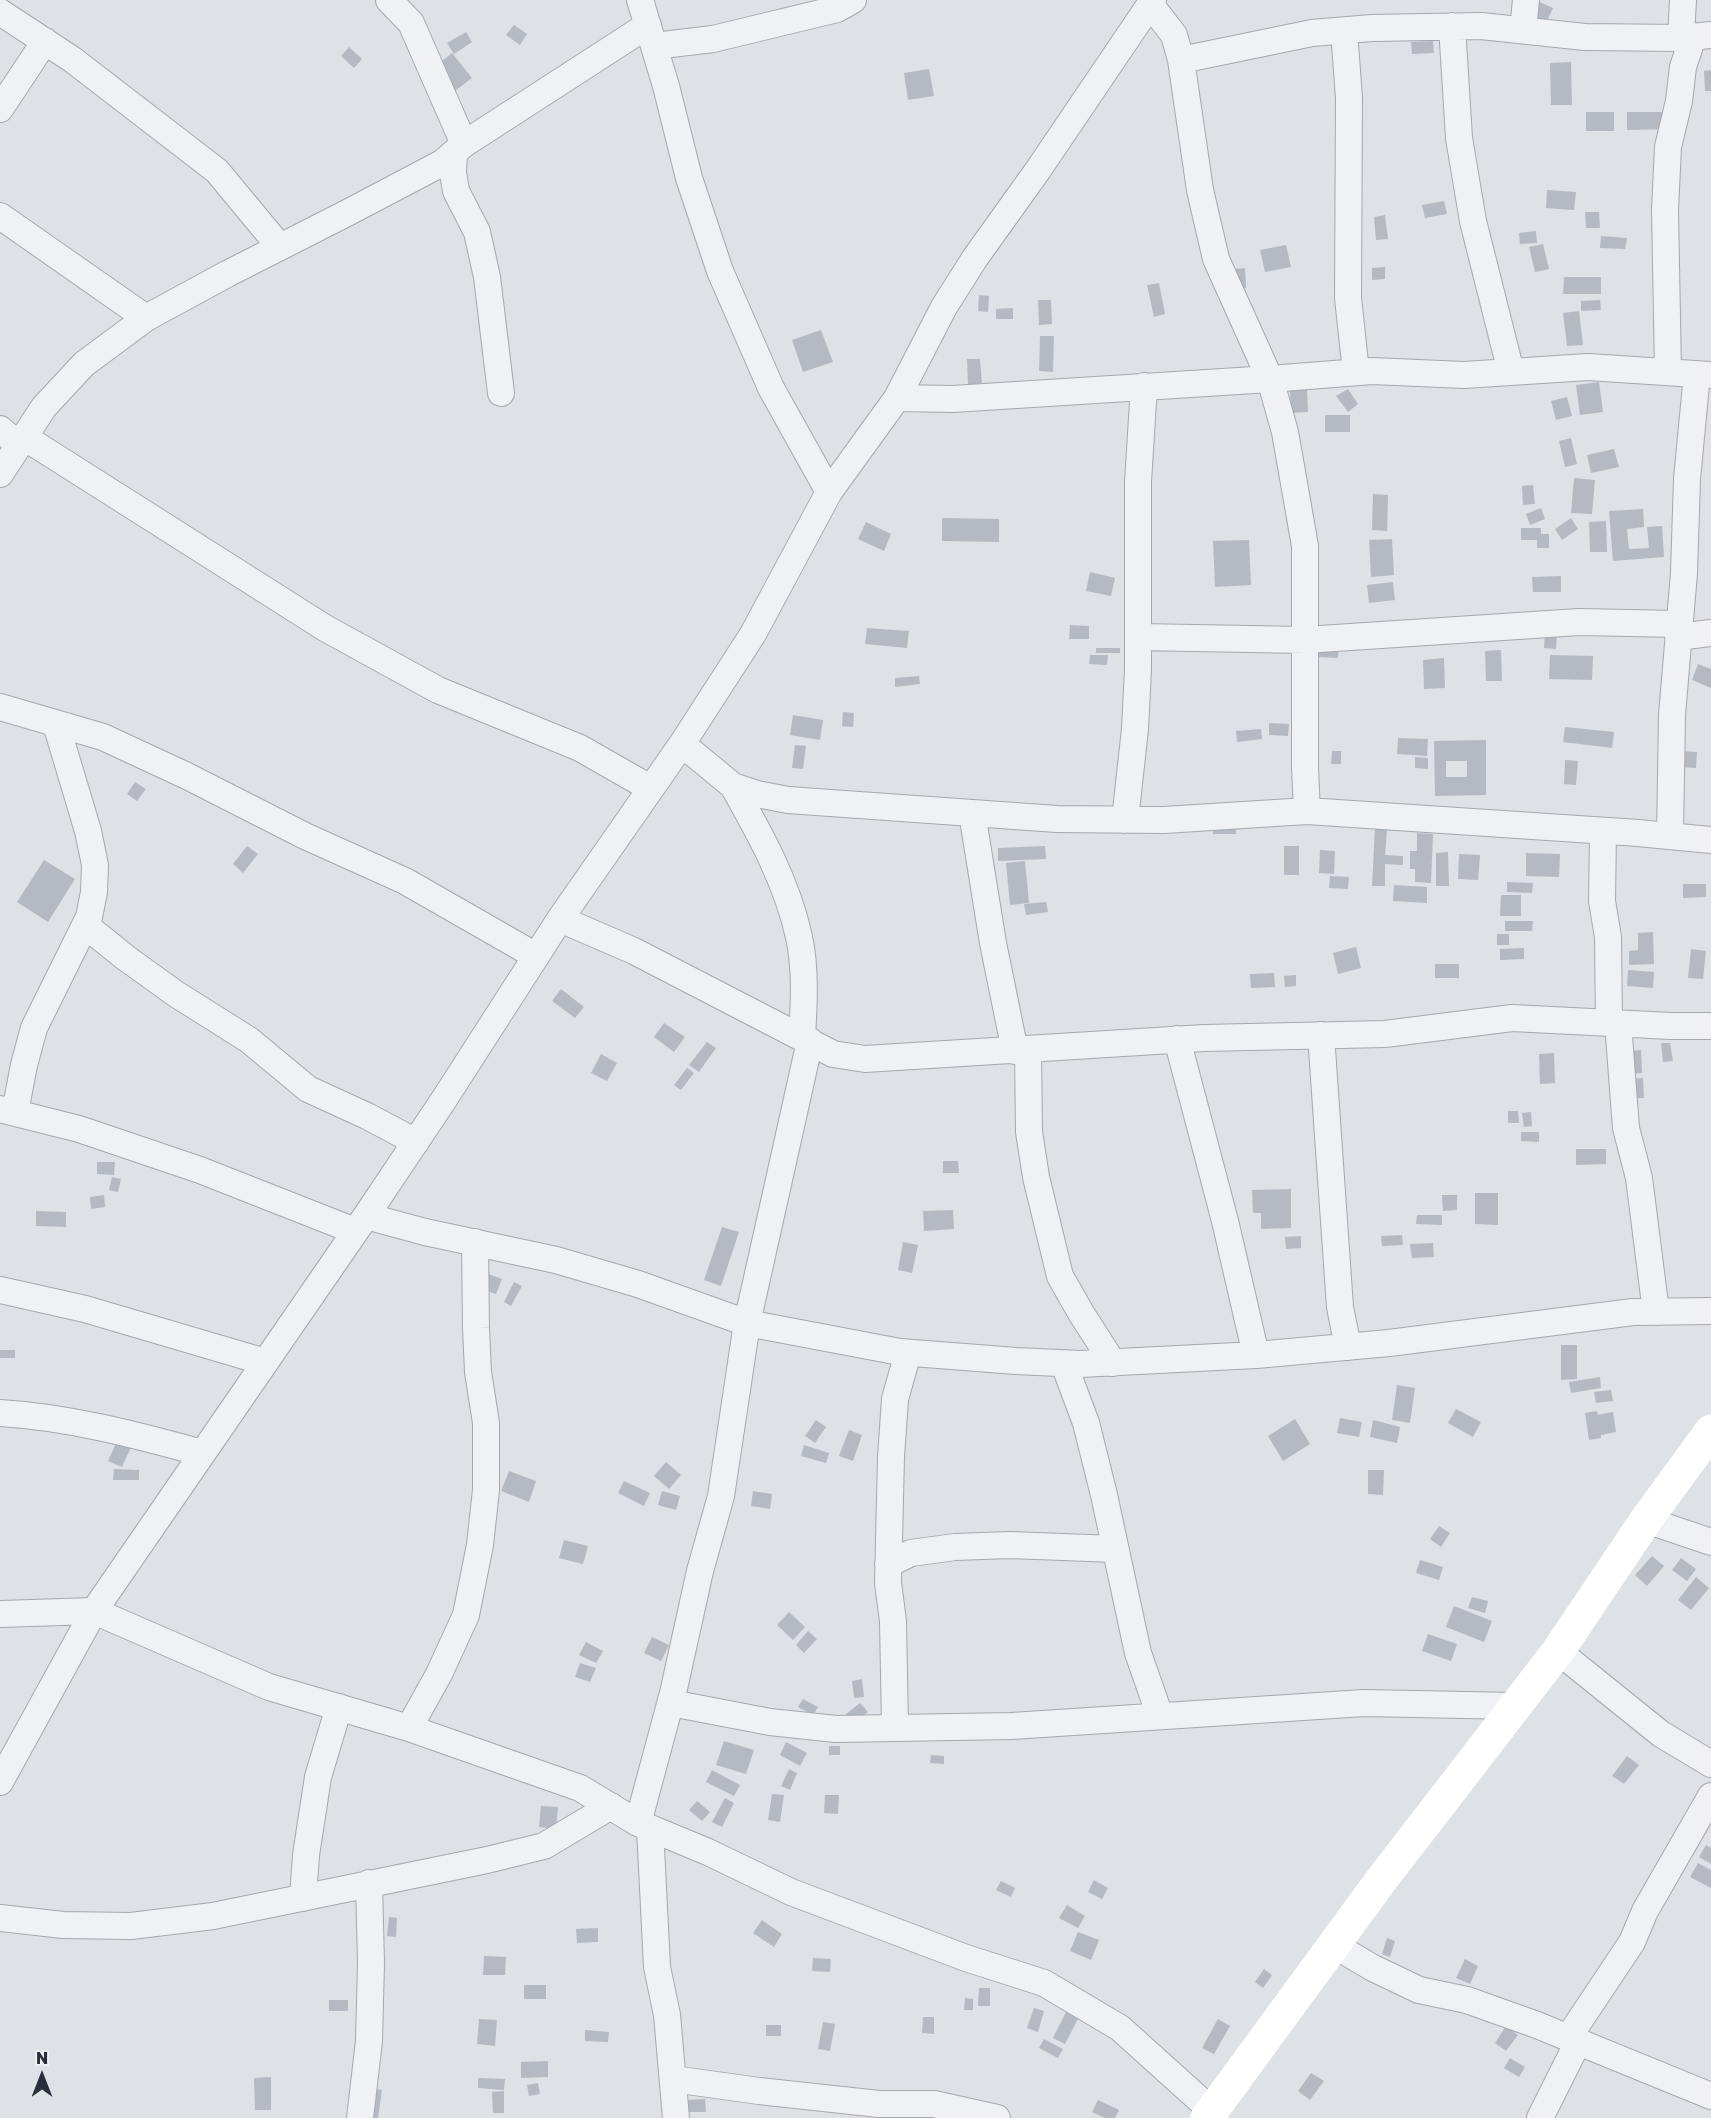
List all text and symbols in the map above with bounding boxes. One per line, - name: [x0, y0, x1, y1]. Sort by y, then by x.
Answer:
- north arrow: [12, 2046, 72, 2106]
- text: N: [36, 2048, 48, 2068]

